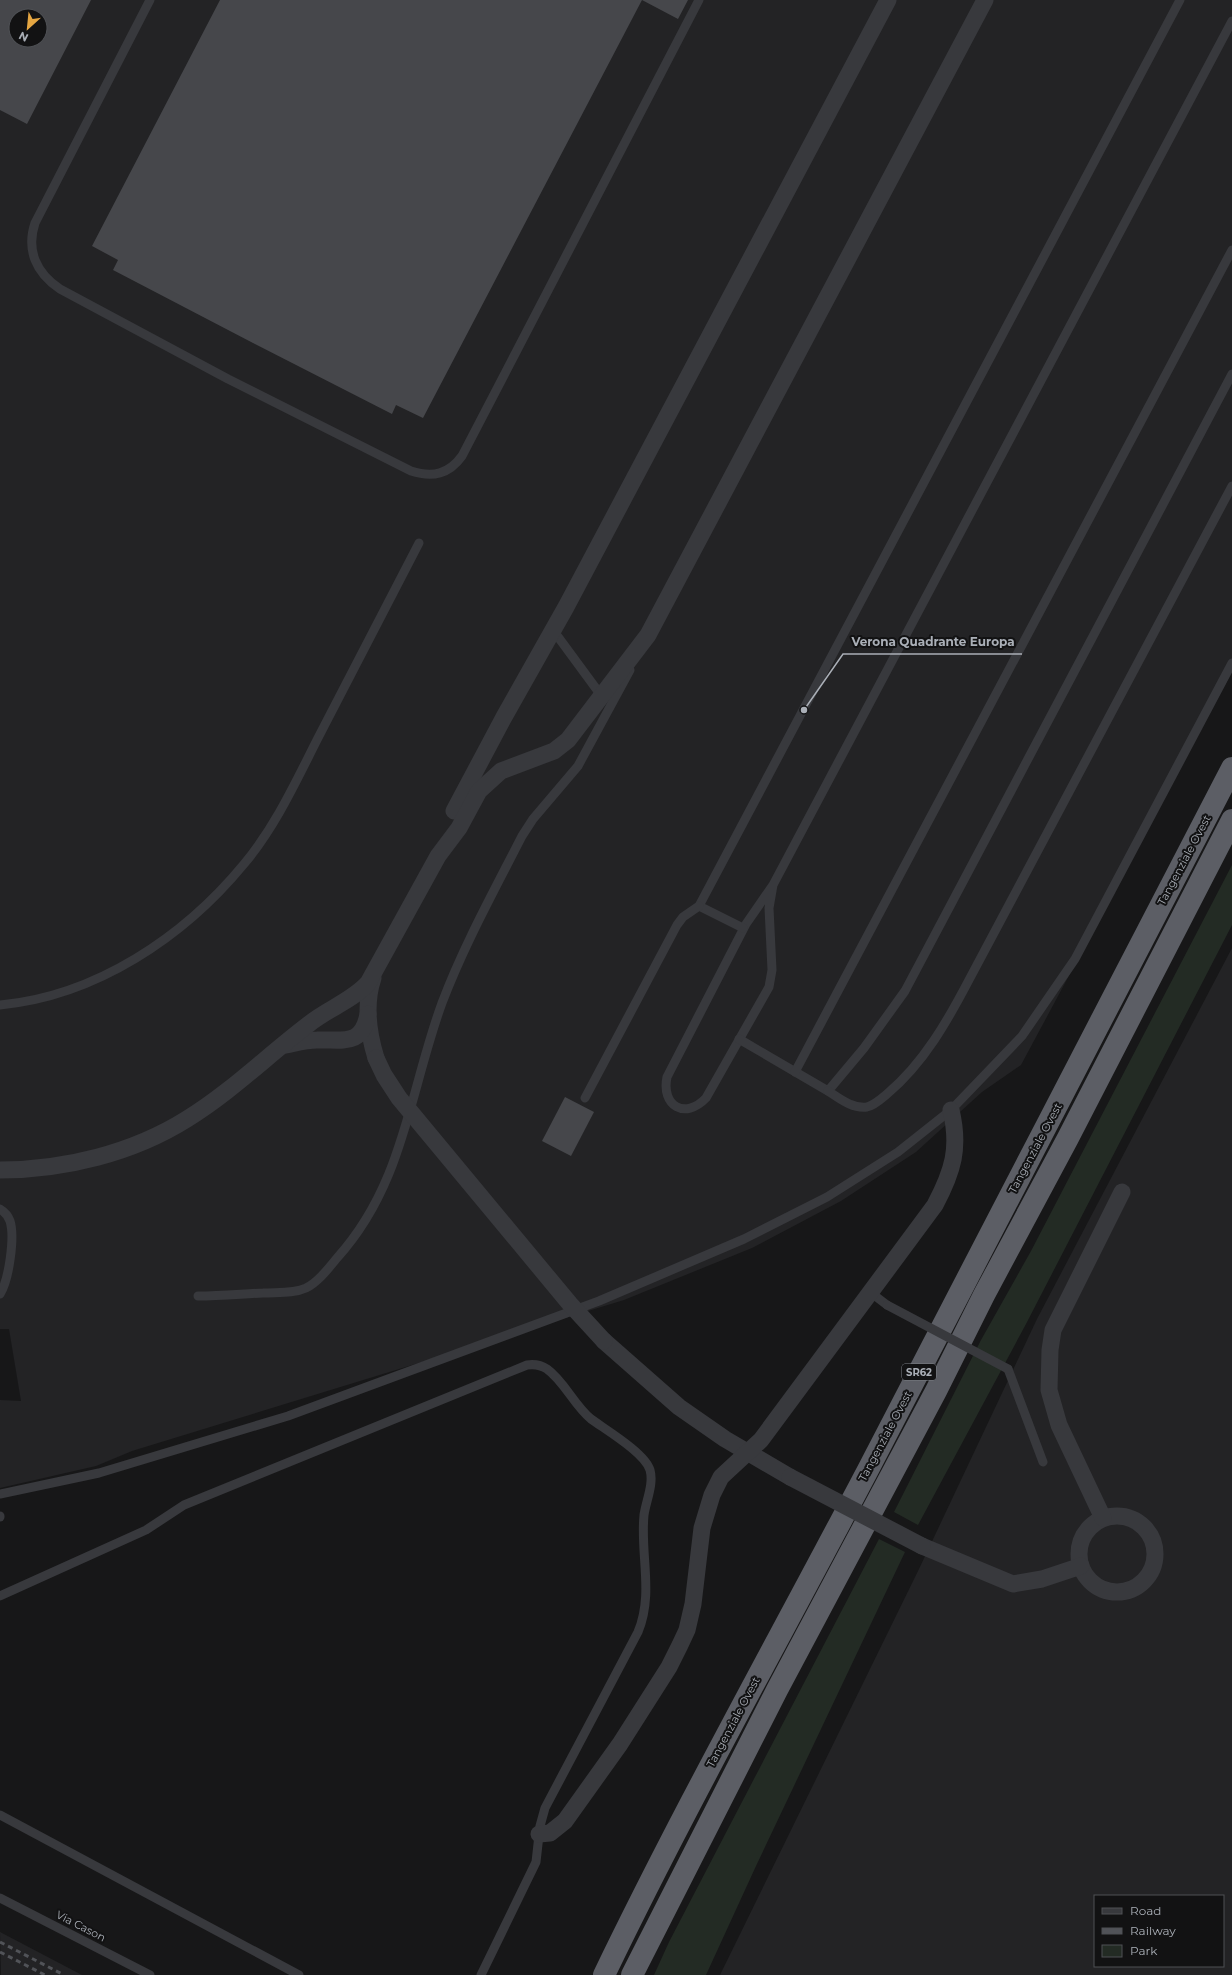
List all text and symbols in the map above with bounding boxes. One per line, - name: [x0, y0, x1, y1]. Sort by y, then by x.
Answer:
- north arrow: [8, 8, 48, 48]
- text: N: [16, 29, 31, 45]
- callout: Verona Quadrante Europa: [843, 630, 1022, 654]
- text: Verona Quadrante Europa: [850, 634, 1015, 649]
- street label: Tangenziale Ovest: [1154, 812, 1214, 908]
- street label: Tangenziale Ovest: [1005, 1100, 1065, 1196]
- road number: SR62: [902, 1364, 936, 1380]
- street label: Tangenziale Ovest: [855, 1388, 915, 1484]
- street label: Tangenziale Ovest: [703, 1674, 763, 1770]
- legend: [1094, 1895, 1224, 1967]
- text: Road: [1130, 1903, 1161, 1918]
- street label: Via Cason: [54, 1908, 108, 1944]
- text: Railway: [1130, 1923, 1176, 1938]
- text: Park: [1130, 1943, 1158, 1958]

